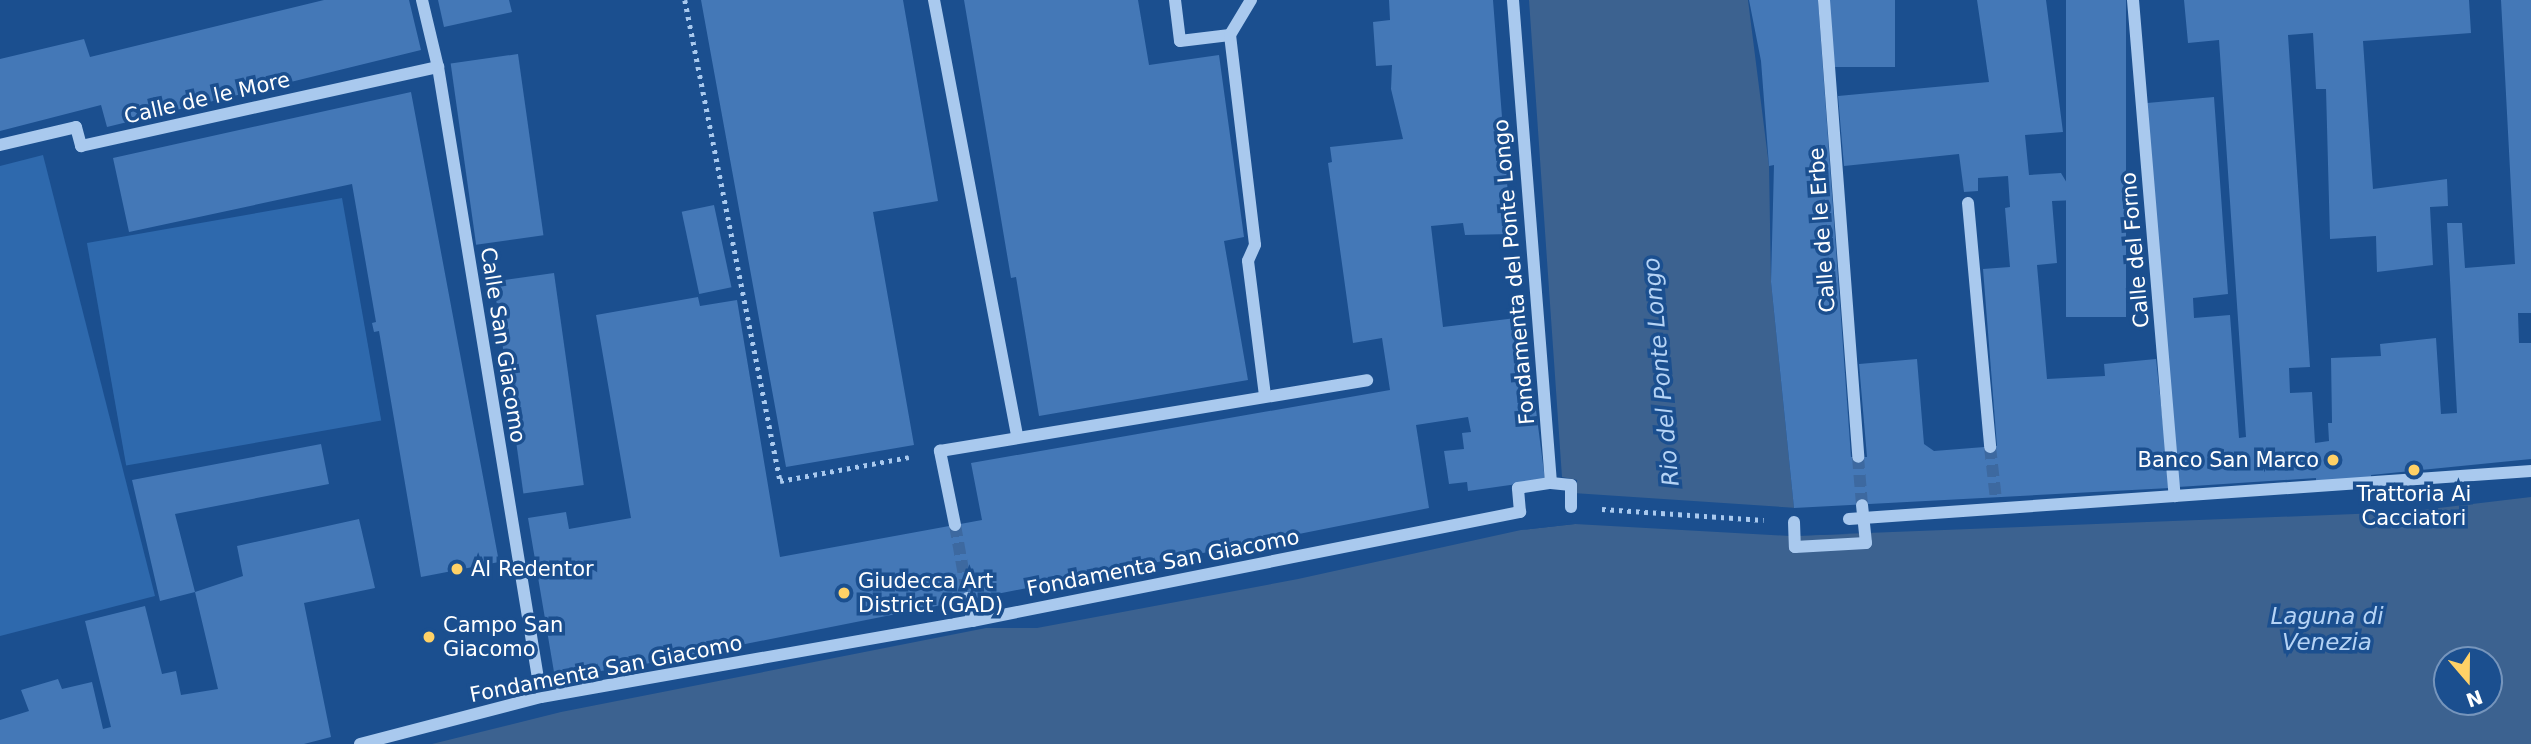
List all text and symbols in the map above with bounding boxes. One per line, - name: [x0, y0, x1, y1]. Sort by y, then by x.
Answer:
- street label: Calle de le More: [122, 67, 292, 129]
- street label: Fondamenta del Ponte Longo: [1488, 118, 1540, 426]
- street label: Calle de le Erbe: [1804, 147, 1840, 313]
- street label: Calle del Forno: [2116, 171, 2154, 329]
- street label: Calle San Giacomo: [475, 245, 531, 445]
- water label: Rio del Ponte Longo: [1637, 257, 1685, 487]
- place label: Banco San Marco: [2138, 447, 2319, 473]
- marker: Banco San Marco: [2325, 452, 2341, 468]
- marker: Trattoria Ai Cacciatori: [2406, 462, 2422, 478]
- place label: Trattoria Ai Cacciatori: [2357, 481, 2471, 531]
- street label: Fondamenta San Giacomo: [1025, 524, 1301, 602]
- place label: Al Redentor: [471, 556, 594, 582]
- marker: Al Redentor: [449, 561, 465, 577]
- place label: Giudecca Art District (GAD): [858, 568, 1003, 618]
- marker: Giudecca Art District (GAD): [836, 585, 852, 601]
- water label: Laguna di Venezia: [2270, 602, 2384, 656]
- place label: Campo San Giacomo: [443, 612, 563, 662]
- marker: Campo San Giacomo: [421, 629, 437, 645]
- street label: Fondamenta San Giacomo: [468, 630, 744, 708]
- north arrow: [2433, 646, 2503, 716]
- text: N: [2463, 686, 2486, 712]

